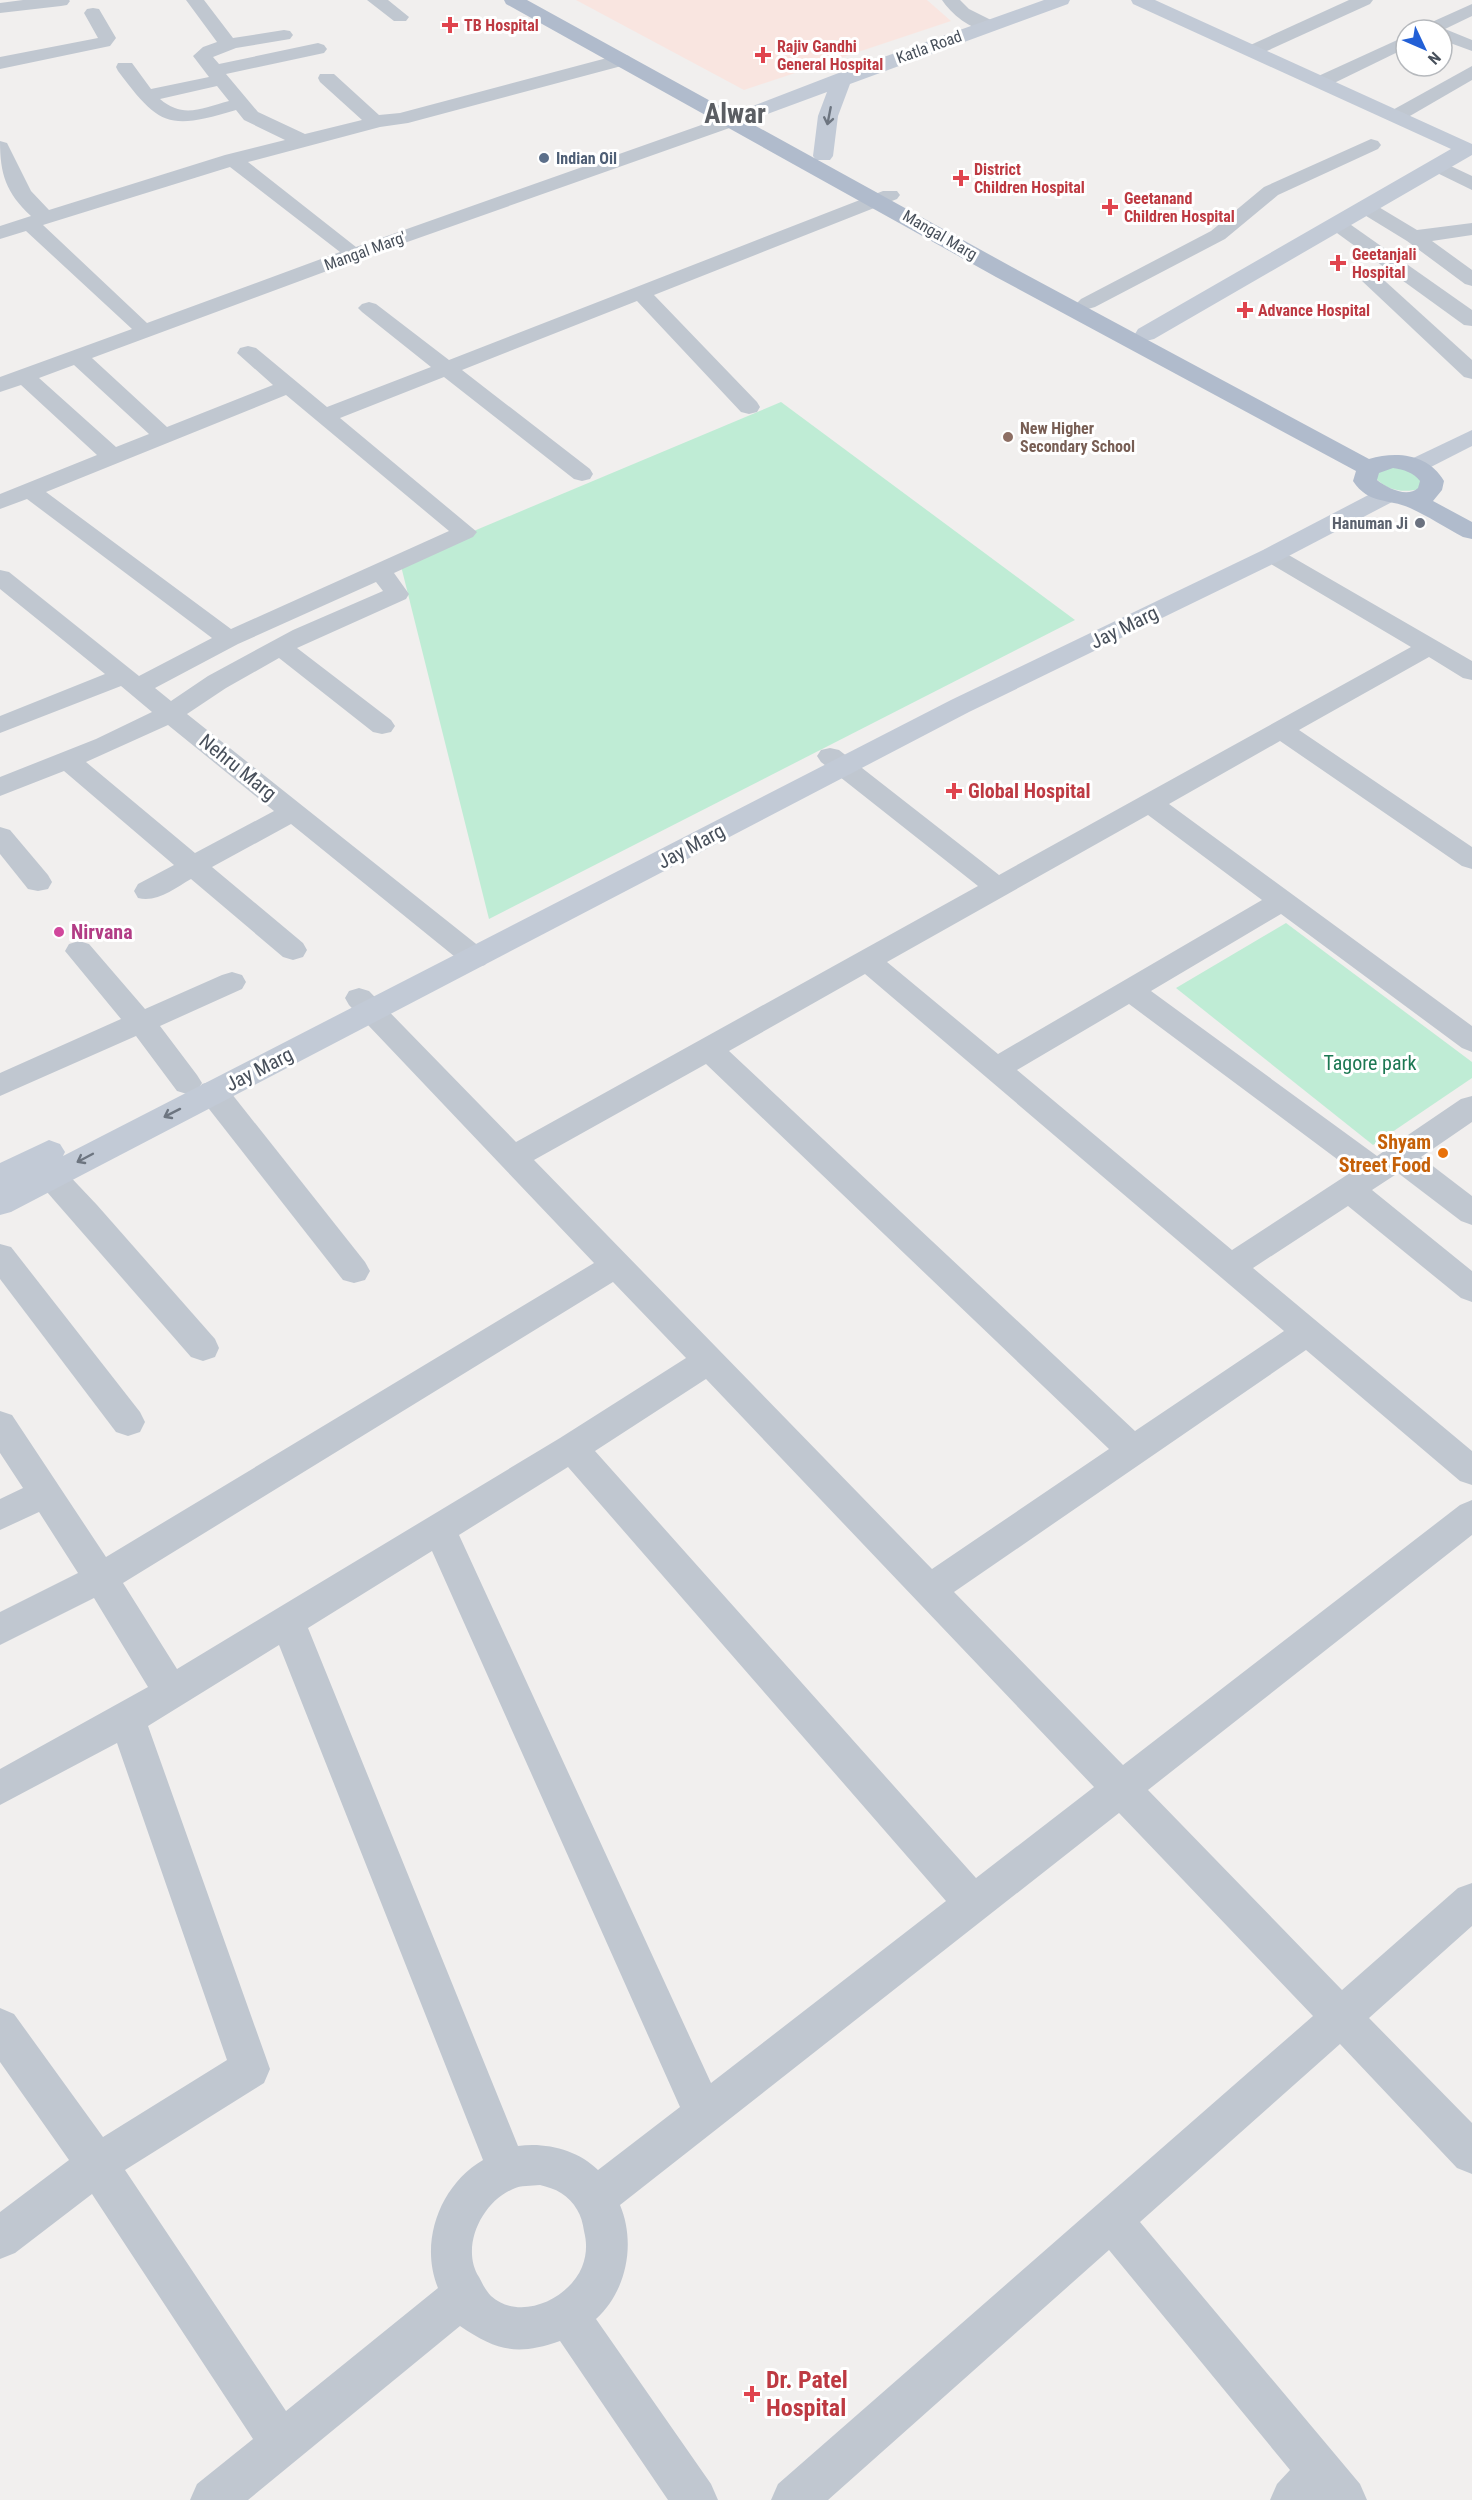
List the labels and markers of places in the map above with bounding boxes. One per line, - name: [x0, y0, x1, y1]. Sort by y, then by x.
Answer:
- marker: TB Hospital: [441, 16, 459, 34]
- place label: TB Hospital: [464, 16, 539, 35]
- place label: Rajiv Gandhi General Hospital: [777, 37, 883, 74]
- marker: Rajiv Gandhi General Hospital: [754, 46, 772, 64]
- place label: Indian Oil: [556, 149, 617, 168]
- marker: Indian Oil: [537, 151, 551, 165]
- place label: District Children Hospital: [974, 160, 1085, 197]
- marker: District Children Hospital: [952, 169, 970, 187]
- place label: Geetanand Children Hospital: [1124, 189, 1235, 226]
- marker: Geetanand Children Hospital: [1101, 198, 1119, 216]
- place label: Geetanjali Hospital: [1352, 245, 1417, 282]
- marker: Geetanjali Hospital: [1329, 254, 1347, 272]
- marker: Advance Hospital: [1236, 301, 1254, 319]
- place label: Advance Hospital: [1258, 301, 1370, 320]
- place label: New Higher Secondary School: [1020, 419, 1135, 456]
- marker: New Higher Secondary School: [1001, 430, 1015, 444]
- place label: Hanuman Ji: [1332, 514, 1408, 533]
- marker: Hanuman Ji: [1413, 516, 1427, 530]
- place label: Global Hospital: [968, 779, 1091, 803]
- marker: Global Hospital: [945, 782, 963, 800]
- place label: Nirvana: [71, 920, 133, 944]
- marker: Nirvana: [52, 925, 66, 939]
- place label: Shyam Street Food: [1339, 1130, 1431, 1177]
- marker: Shyam Street Food: [1436, 1146, 1450, 1160]
- place label: Dr. Patel Hospital: [766, 2366, 848, 2422]
- marker: Dr. Patel Hospital: [743, 2385, 761, 2403]

